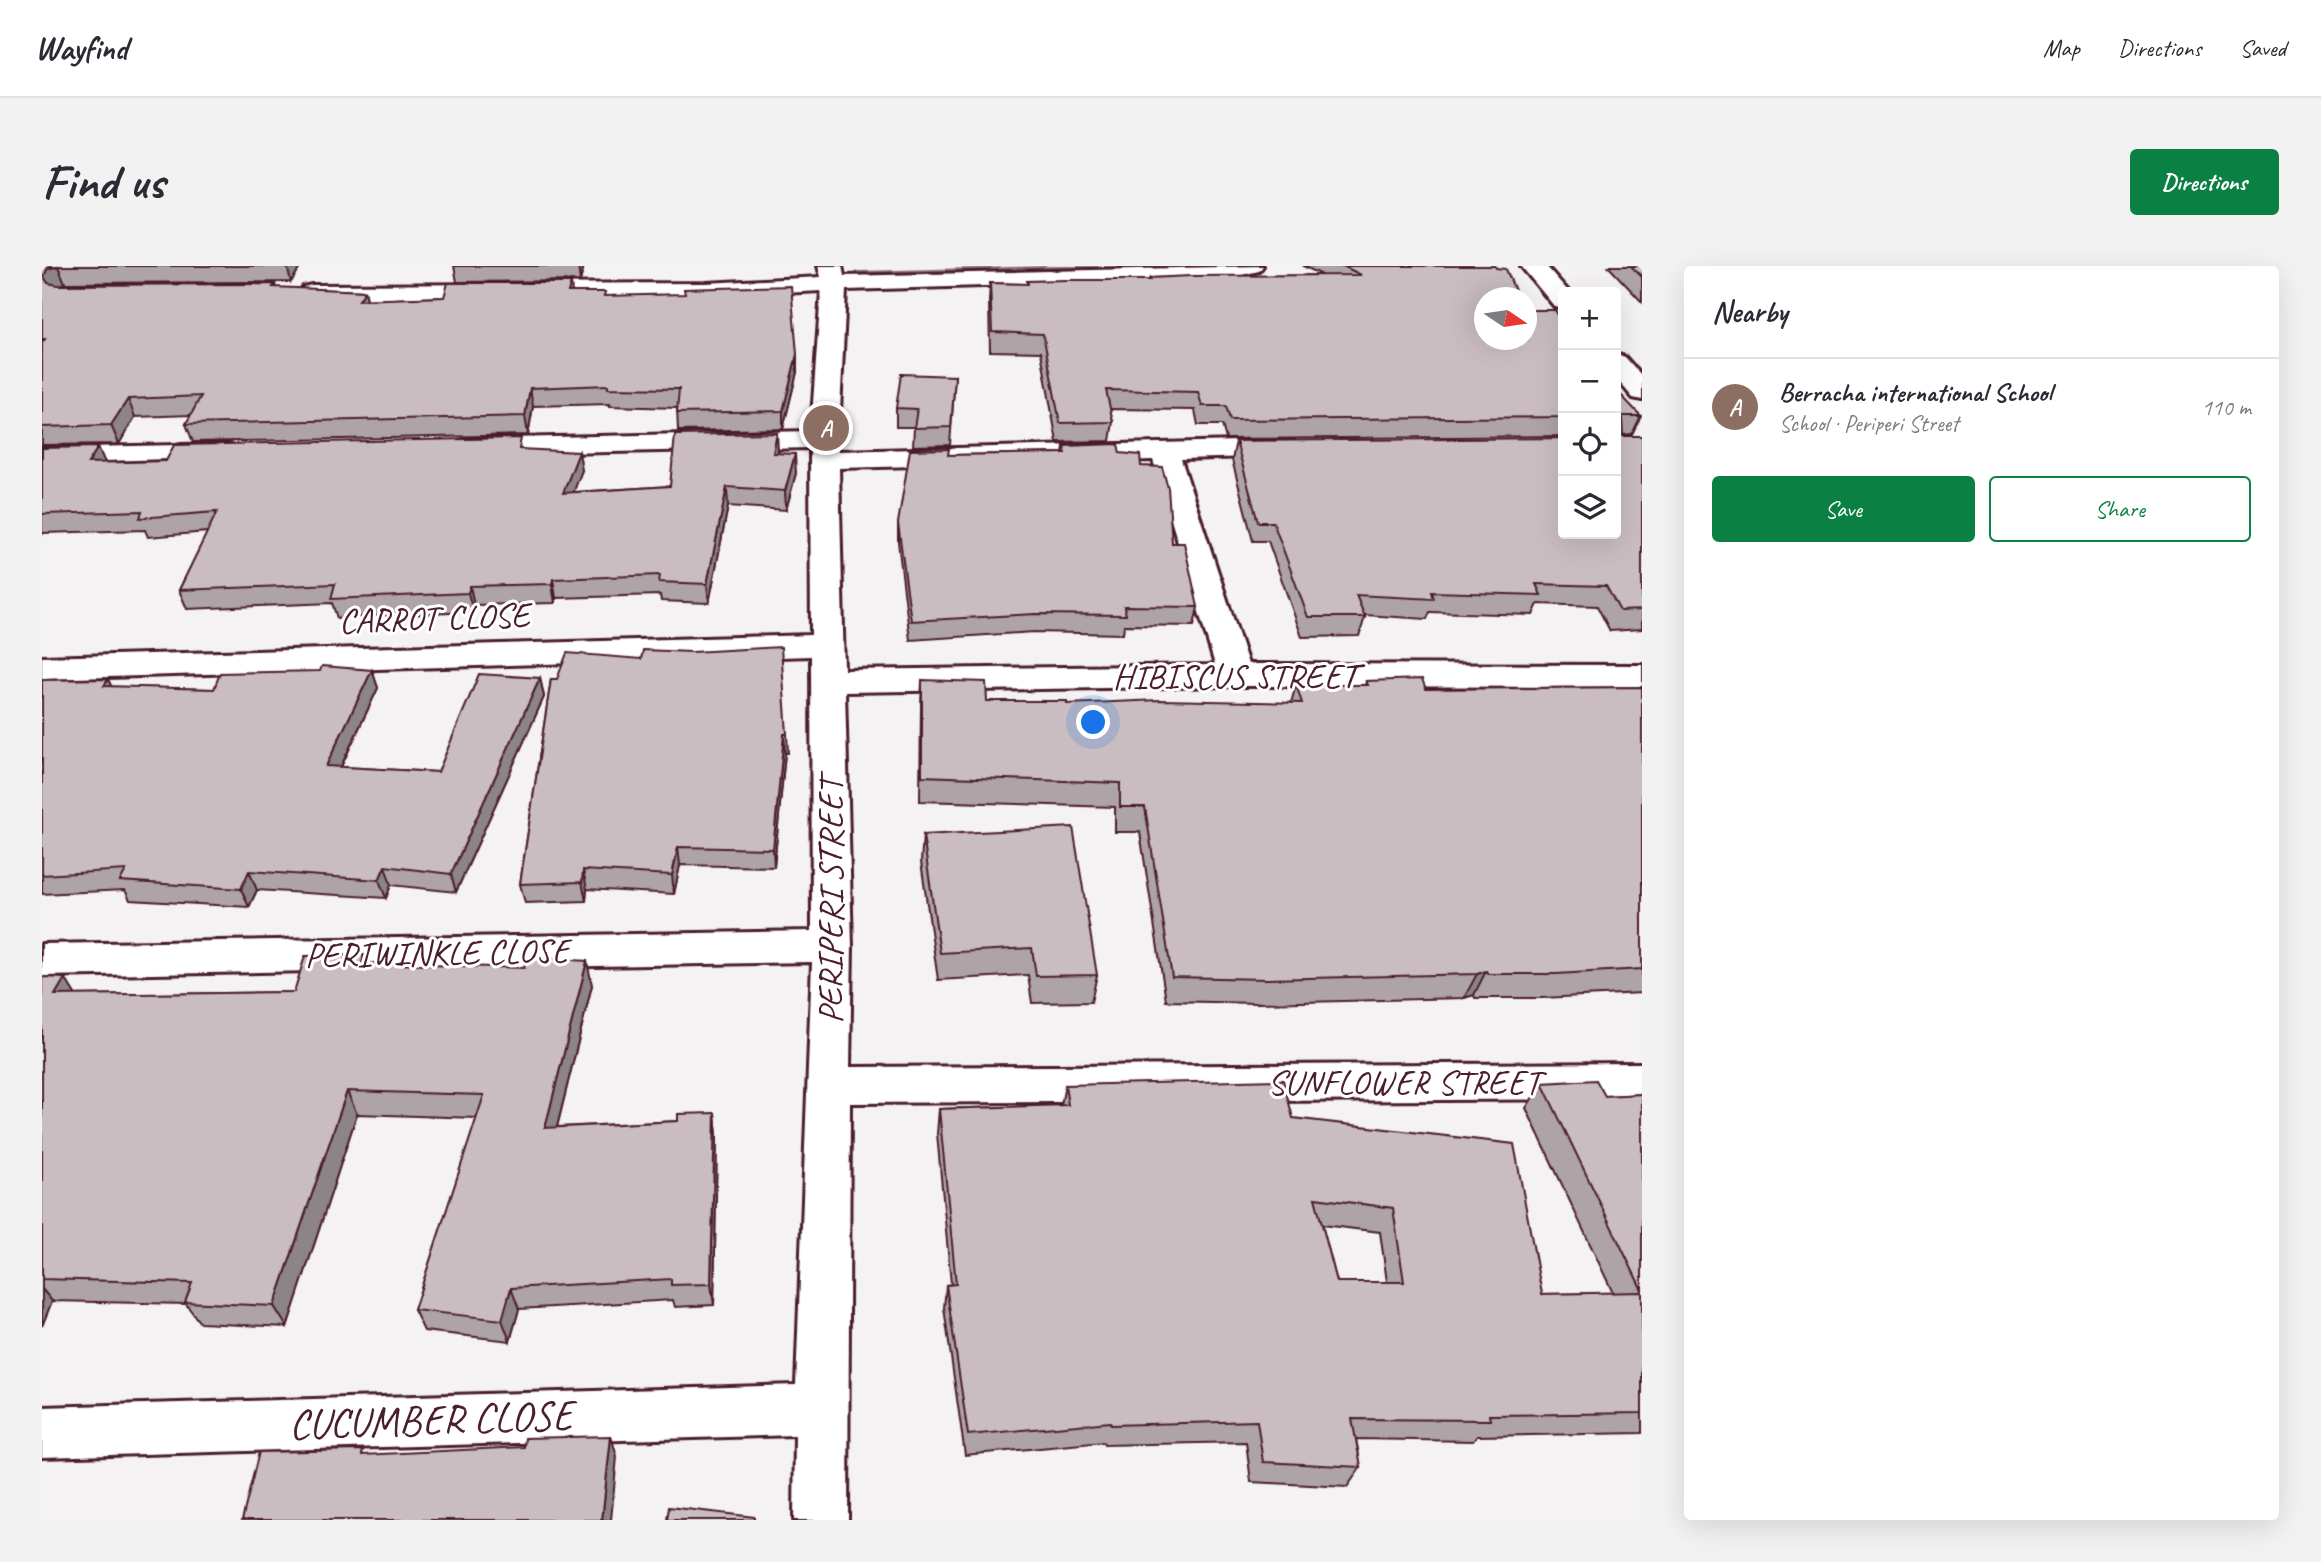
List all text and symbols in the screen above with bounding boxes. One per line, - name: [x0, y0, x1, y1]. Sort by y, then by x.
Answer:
- text: Wayfind: [35, 27, 128, 69]
- text: Map: [2043, 33, 2080, 63]
- text: Directions: [2118, 33, 2201, 63]
- text: Saved: [2239, 33, 2286, 63]
- button: Directions: [2130, 149, 2279, 215]
- text: Find us: [42, 151, 164, 213]
- north arrow: [1474, 287, 1537, 350]
- map controls: [1558, 287, 1621, 539]
- button: +: [1558, 287, 1621, 350]
- text: Nearby: [1712, 293, 1788, 331]
- button: −: [1558, 350, 1621, 413]
- text: Berracha international School: [1779, 376, 2052, 409]
- text: A: [1729, 393, 1741, 422]
- text: 110 m: [2202, 393, 2251, 422]
- pin: A: [803, 402, 849, 454]
- text: School · Periperi Street: [1779, 409, 1959, 438]
- button: locate: [1558, 413, 1621, 476]
- button: layers: [1558, 476, 1621, 539]
- button: Save: [1712, 476, 1975, 542]
- button: Share: [1989, 476, 2251, 542]
- street label: CARROT CLOSE: [338, 592, 534, 644]
- street label: HIBISCUS STREET: [1113, 654, 1366, 699]
- your location: [1076, 705, 1110, 739]
- street label: PERIPERI STREET: [808, 770, 853, 1023]
- street label: PERIWINKLE CLOSE: [305, 928, 574, 978]
- street label: SUNFLOWER STREET: [1267, 1060, 1548, 1105]
- street label: CUCUMBER CLOSE: [288, 1388, 579, 1451]

